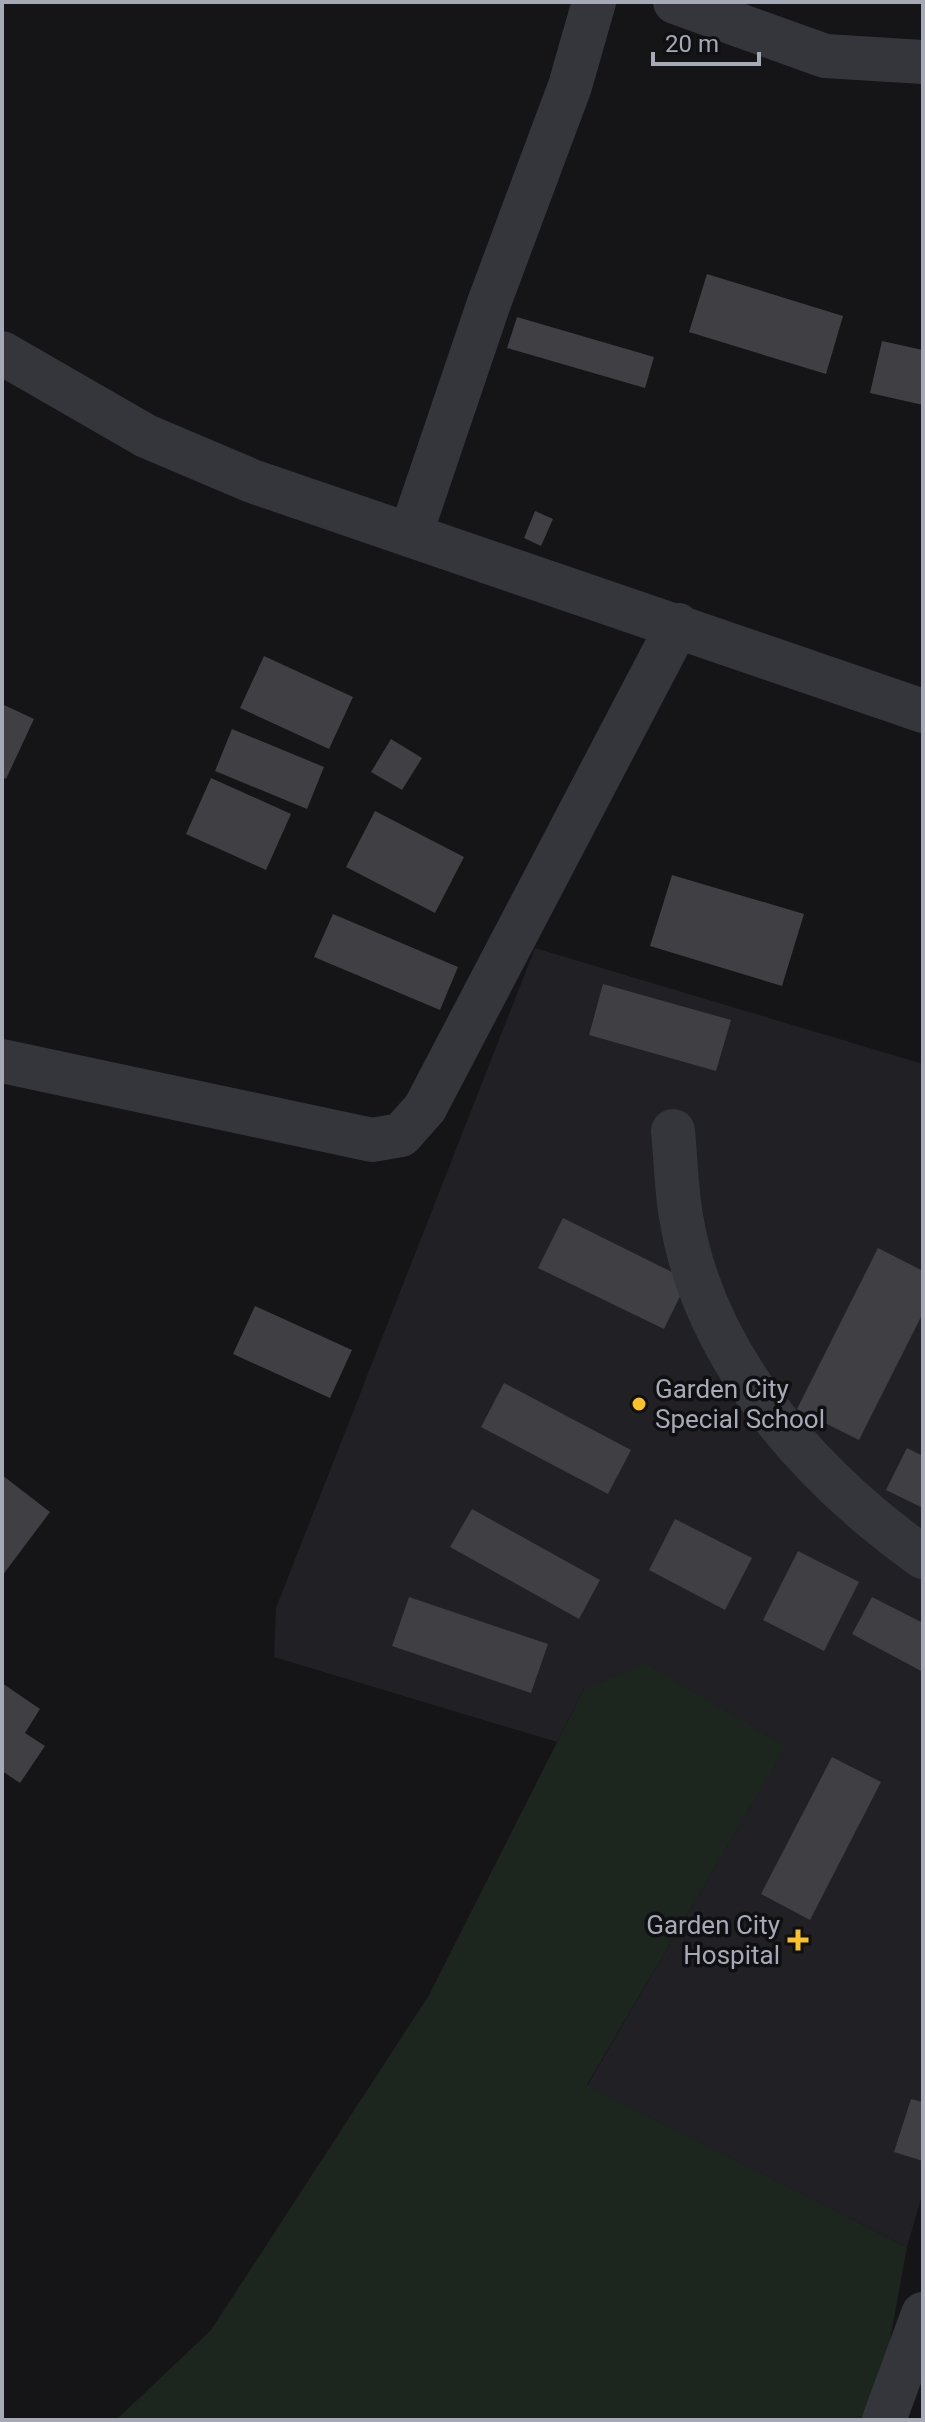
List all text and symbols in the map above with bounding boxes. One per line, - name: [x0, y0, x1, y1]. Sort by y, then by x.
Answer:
- scale bar: [653, 16, 759, 66]
- text: 20 m: [665, 30, 719, 58]
- place label: Garden City Special School: [655, 1374, 825, 1434]
- marker: Garden City Special School: [630, 1395, 648, 1413]
- place label: Garden City Hospital: [646, 1910, 780, 1970]
- marker: Garden City Hospital: [787, 1929, 809, 1951]

